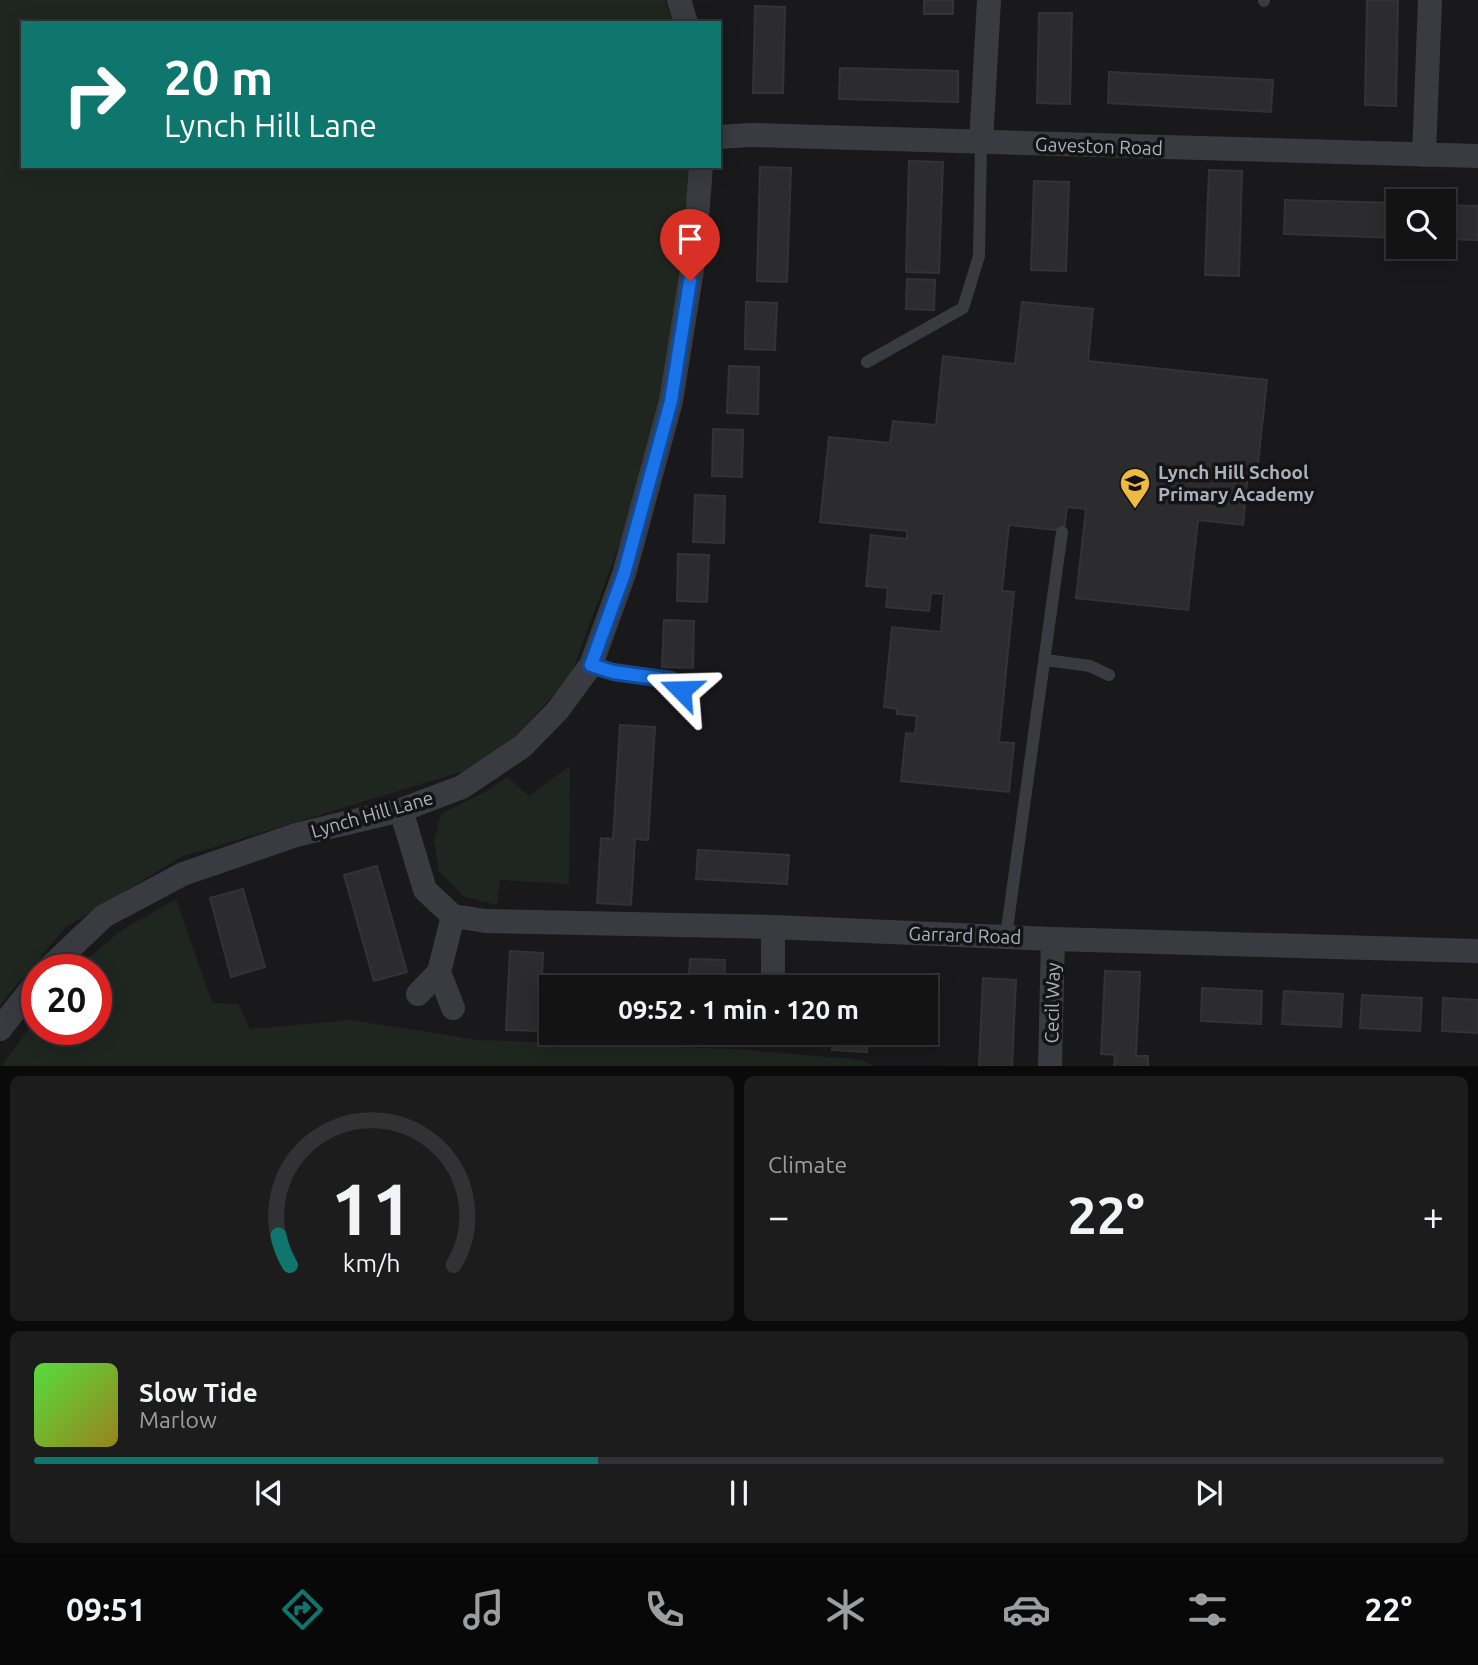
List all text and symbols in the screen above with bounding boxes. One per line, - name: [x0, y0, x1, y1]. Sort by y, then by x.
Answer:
- icon: right: [49, 49, 140, 140]
- text: 20 m: [164, 49, 273, 104]
- text: Lynch Hill Lane: [164, 107, 377, 143]
- street label: Gaveston Road: [1035, 133, 1163, 159]
- map controls: [1386, 189, 1456, 259]
- button: search: [1386, 189, 1456, 259]
- pin: [660, 209, 720, 281]
- icon: arrive: [671, 220, 709, 258]
- place label: Lynch Hill School Primary Academy: [1158, 461, 1314, 505]
- school or university icon: Lynch Hill School Primary Academy: [1118, 466, 1152, 510]
- position arrow: [644, 653, 718, 727]
- street label: Lynch Hill Lane: [308, 786, 436, 842]
- street label: Garrard Road: [908, 922, 1022, 948]
- speed limit sign: 20: [21, 954, 112, 1045]
- street label: Cecil Way: [1040, 962, 1064, 1044]
- text: 09:52 · 1 min · 120 m: [618, 995, 859, 1024]
- text: Climate: [768, 1152, 847, 1177]
- text: 11: [331, 1167, 413, 1249]
- text: 22°: [1067, 1186, 1145, 1244]
- text: −: [768, 1195, 789, 1237]
- text: +: [1423, 1195, 1444, 1237]
- text: km/h: [343, 1248, 401, 1276]
- text: Slow Tide: [139, 1378, 258, 1407]
- text: Marlow: [139, 1407, 217, 1432]
- icon: previous: [250, 1474, 288, 1512]
- icon: pause: [720, 1474, 758, 1512]
- icon: next: [1190, 1474, 1228, 1512]
- icon: directions: [278, 1585, 327, 1634]
- icon: music: [459, 1585, 508, 1634]
- icon: phone: [640, 1585, 689, 1634]
- icon: climate: [821, 1585, 870, 1634]
- icon: car: [1002, 1585, 1051, 1634]
- icon: filters: [1183, 1585, 1232, 1634]
- text: 09:51: [66, 1591, 146, 1627]
- text: 22°: [1365, 1591, 1412, 1627]

